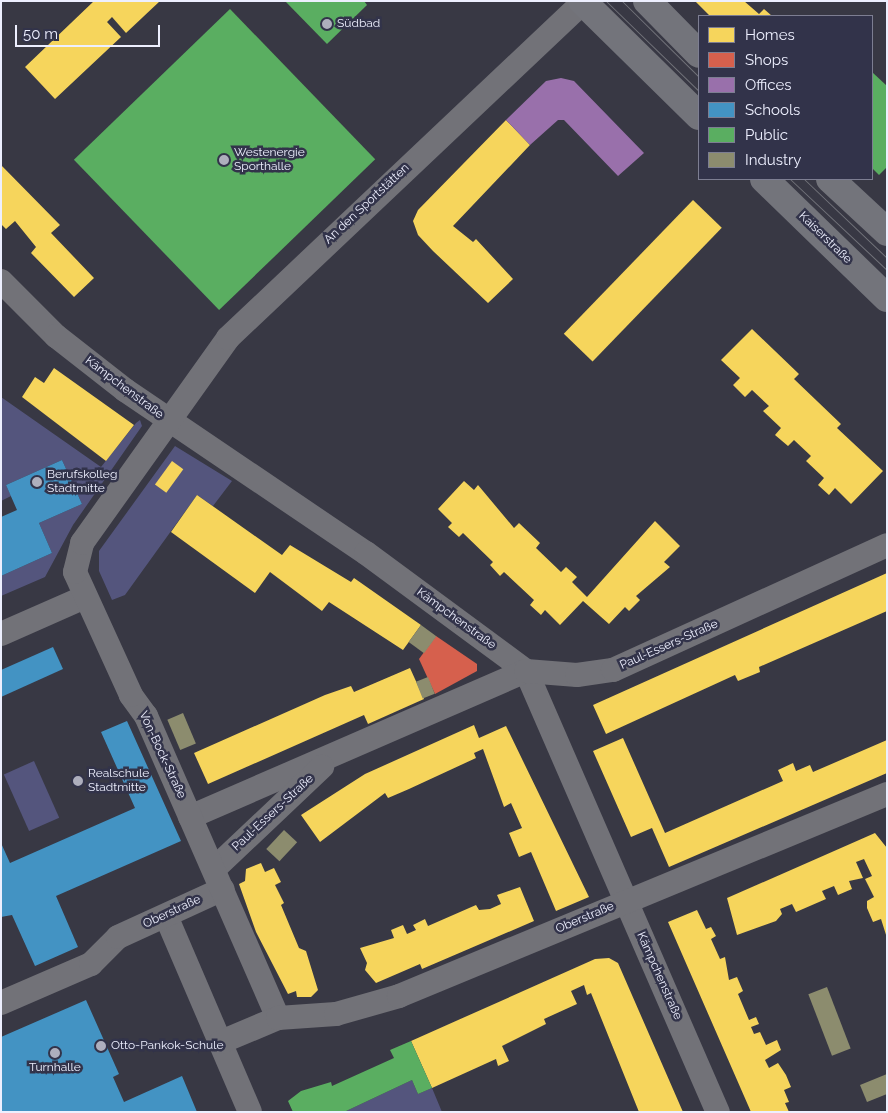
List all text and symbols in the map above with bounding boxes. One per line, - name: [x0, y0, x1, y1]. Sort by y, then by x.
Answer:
- scale bar: [18, 15, 162, 47]
- legend: [698, 15, 873, 180]
- place label: Südbad: [337, 17, 380, 31]
- marker: Südbad: [321, 18, 333, 30]
- text: 50 m: [23, 25, 58, 43]
- text: Homes: [745, 26, 795, 44]
- text: Shops: [745, 51, 788, 69]
- text: Offices: [745, 76, 792, 94]
- text: Schools: [745, 101, 800, 119]
- text: Public: [745, 126, 788, 144]
- place label: Westenergie Sporthalle: [234, 146, 305, 174]
- text: Industry: [745, 151, 801, 169]
- marker: Westenergie Sporthalle: [218, 154, 230, 166]
- street label: An den Sportstätten: [321, 161, 413, 247]
- street label: Kaiserstraße: [795, 209, 855, 267]
- street label: Kämpchenstraße: [82, 354, 166, 422]
- place label: Berufskolleg Stadtmitte: [47, 468, 117, 496]
- marker: Berufskolleg Stadtmitte: [31, 476, 43, 488]
- street label: Kämpchenstraße: [414, 585, 498, 653]
- street label: Paul-Essers-Straße: [618, 617, 720, 673]
- street label: Von-Bock-Straße: [135, 709, 189, 801]
- place label: Realschule Stadtmitte: [88, 767, 149, 795]
- street label: Paul-Essers-Straße: [229, 772, 317, 854]
- marker: Realschule Stadtmitte: [72, 775, 84, 787]
- street label: Oberstraße: [141, 892, 203, 932]
- street label: Oberstraße: [554, 899, 616, 937]
- street label: Kämpchenstraße: [633, 930, 685, 1022]
- place label: Otto-Pankok-Schule: [111, 1039, 223, 1053]
- marker: Otto-Pankok-Schule: [95, 1040, 107, 1052]
- marker: Turnhalle: [49, 1047, 61, 1059]
- place label: Turnhalle: [29, 1061, 81, 1075]

